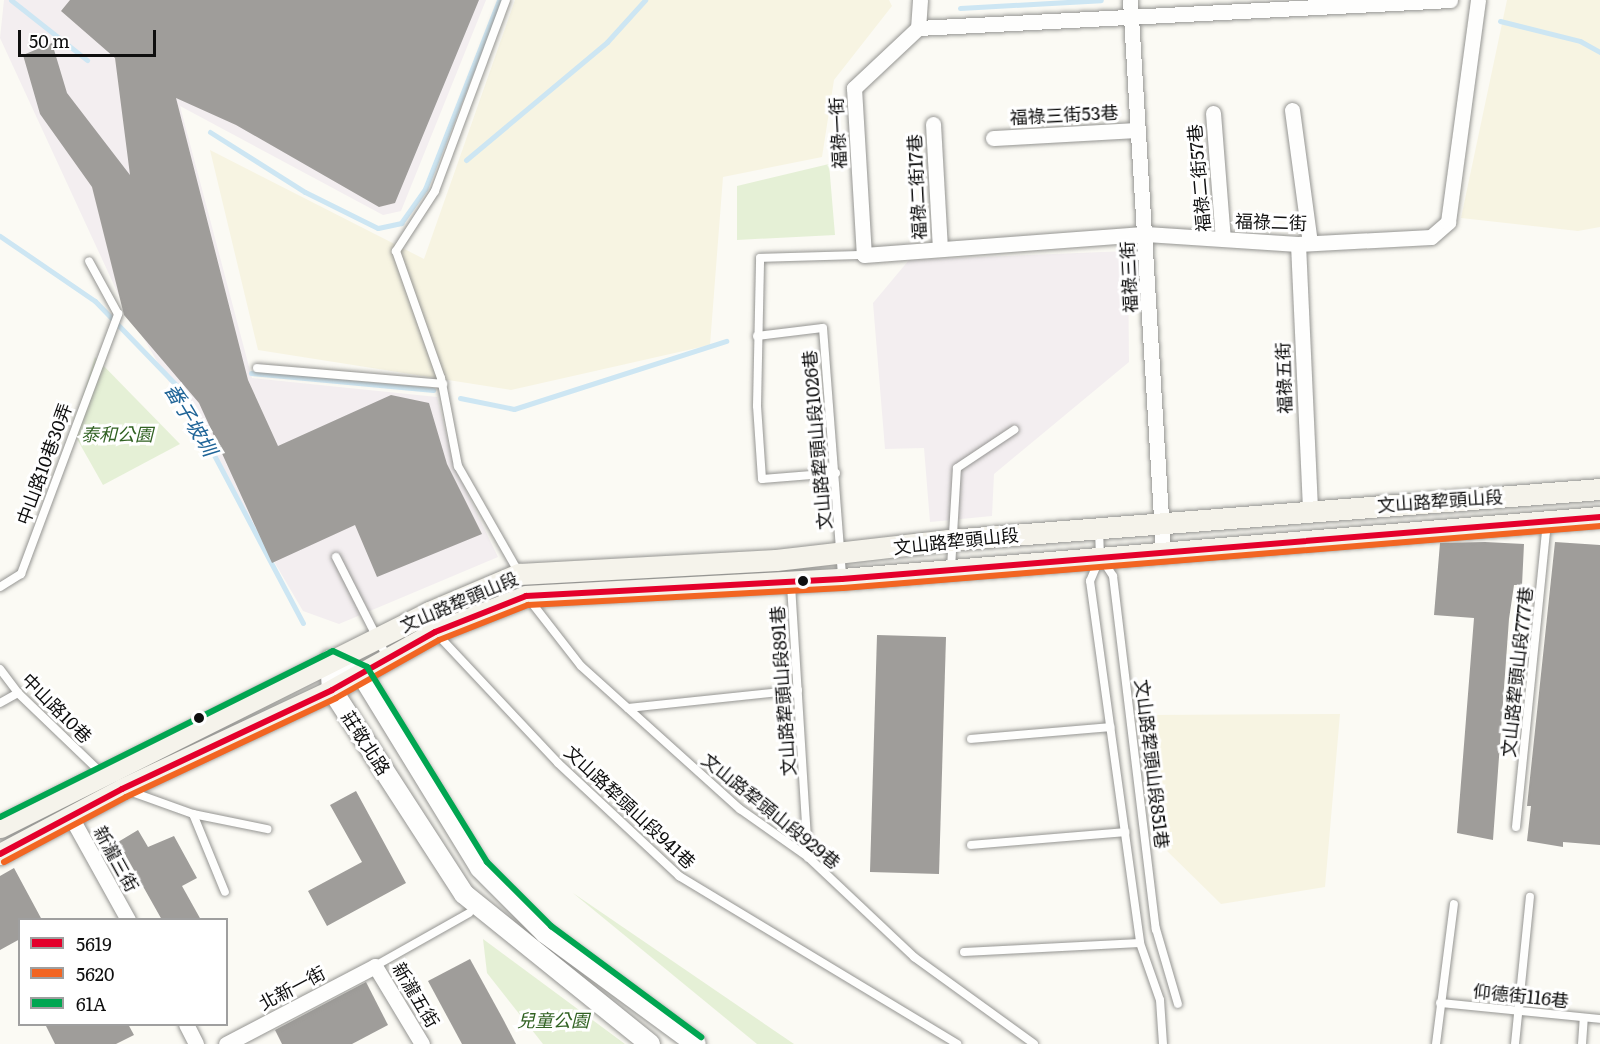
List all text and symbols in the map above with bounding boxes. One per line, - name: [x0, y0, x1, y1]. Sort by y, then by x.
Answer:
- scale bar: [21, 18, 159, 56]
- text: 50 m: [29, 27, 70, 54]
- street label: 福祿一街: [825, 96, 851, 170]
- street label: 福祿三街53巷: [1009, 101, 1119, 129]
- street label: 福祿二街57巷: [1184, 123, 1214, 233]
- street label: 福祿二街17巷: [903, 134, 931, 240]
- street label: 福祿二街: [1235, 210, 1307, 234]
- street label: 福祿三街: [1116, 240, 1142, 314]
- street label: 福祿五街: [1272, 342, 1296, 414]
- street label: 文山路犂頭山段1026巷: [798, 349, 836, 531]
- water label: 番子坡圳: [161, 379, 223, 459]
- street label: 中山路10巷30弄: [12, 400, 76, 528]
- park label: 泰和公園: [81, 423, 153, 445]
- street label: 文山路犂頭山段: [1376, 486, 1504, 516]
- street label: 文山路犂頭山段: [892, 524, 1020, 558]
- street label: 文山路犂頭山段: [397, 567, 521, 637]
- unlabelled marker: [797, 575, 809, 587]
- street label: 文山路犂頭山段777巷: [1497, 586, 1537, 758]
- street label: 文山路犂頭山段891巷: [766, 605, 800, 777]
- street label: 中山路10巷: [18, 669, 96, 747]
- street label: 文山路犂頭山段851巷: [1131, 678, 1173, 850]
- street label: 莊敬北路: [337, 707, 395, 779]
- unlabelled marker: [193, 712, 205, 724]
- street label: 文山路犂頭山段941巷: [560, 741, 700, 873]
- street label: 文山路犂頭山段929巷: [697, 749, 845, 873]
- street label: 新瀧三街: [89, 822, 143, 896]
- legend: [18, 918, 228, 1026]
- text: 5619: [76, 930, 112, 957]
- street label: 新瀧五街: [388, 959, 444, 1031]
- text: 5620: [76, 960, 114, 987]
- street label: 北新一街: [255, 962, 329, 1014]
- street label: 仰德街116巷: [1472, 980, 1570, 1012]
- text: 61A: [76, 990, 106, 1017]
- park label: 兒童公園: [517, 1009, 589, 1031]

